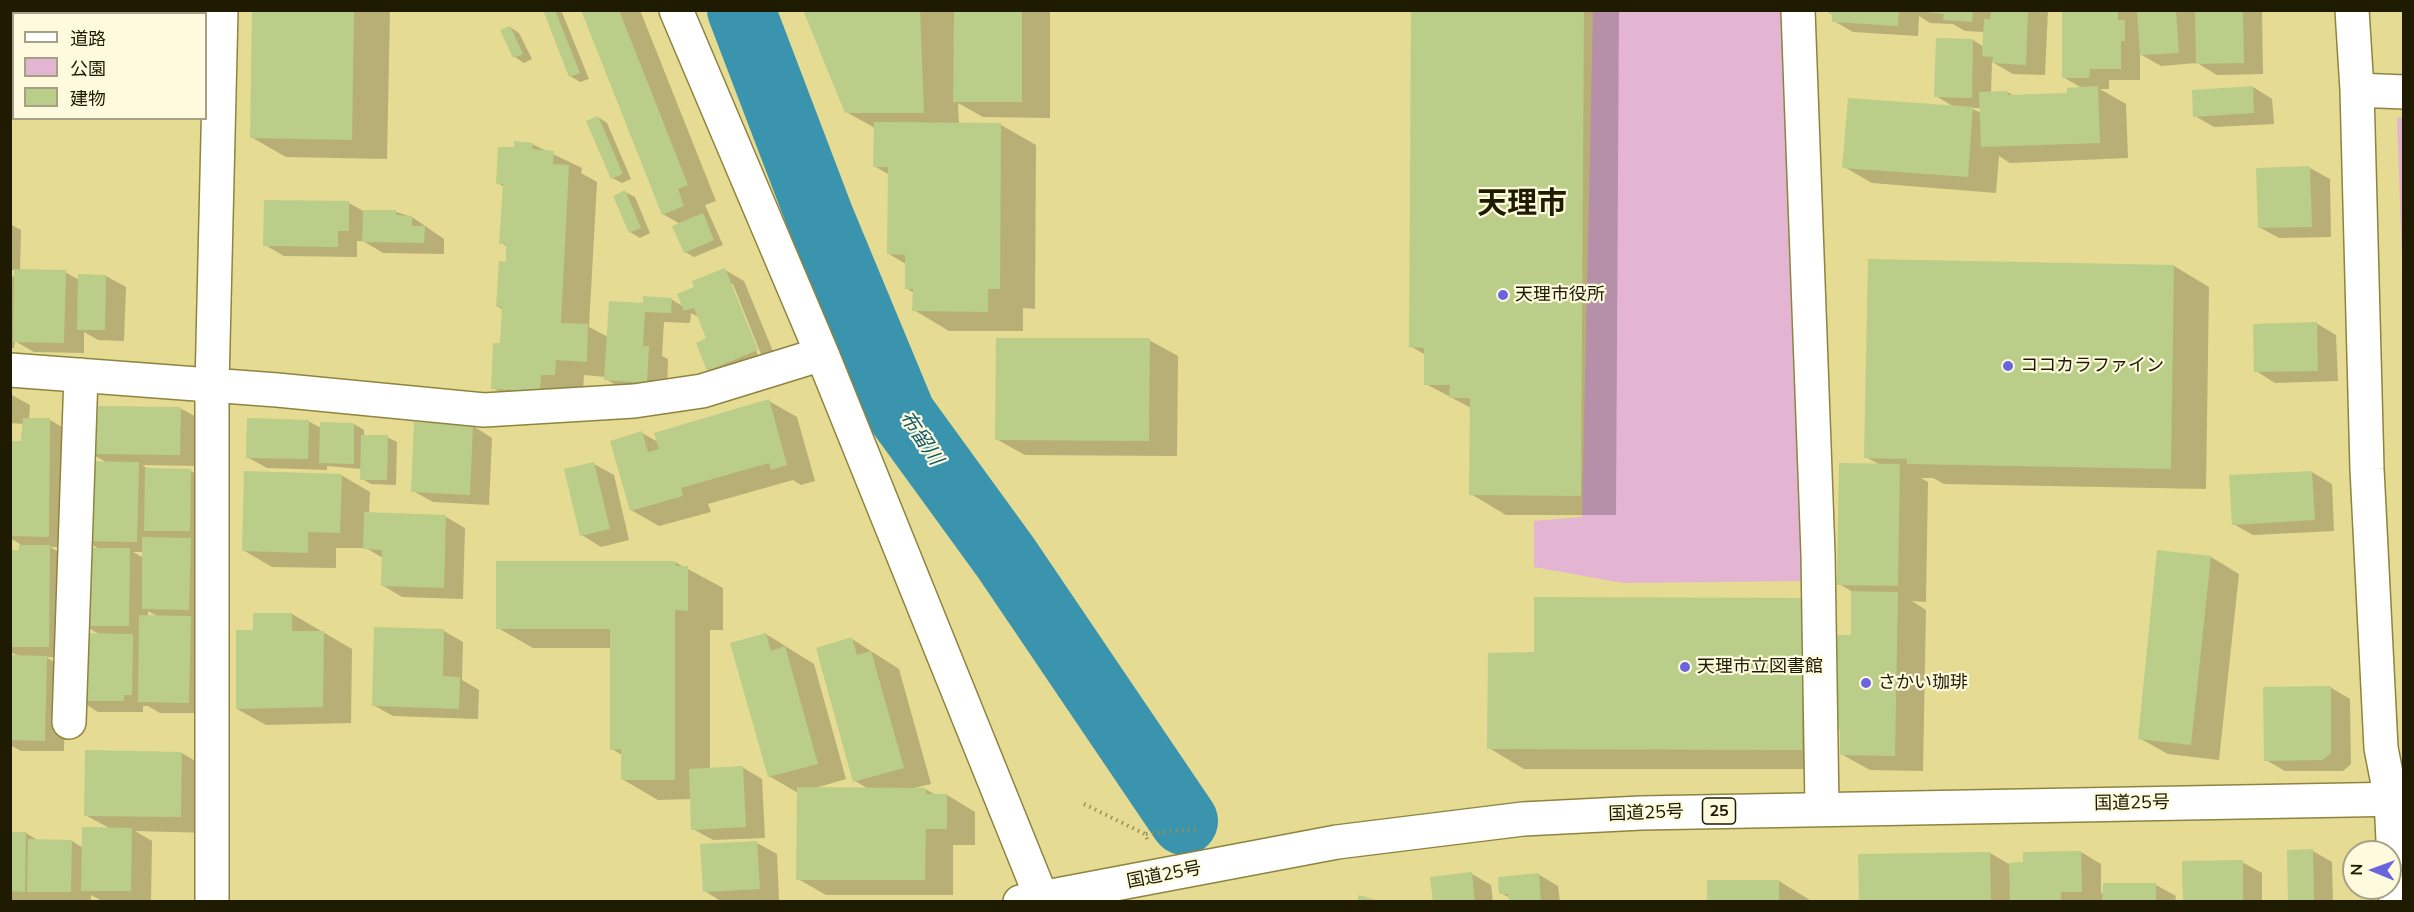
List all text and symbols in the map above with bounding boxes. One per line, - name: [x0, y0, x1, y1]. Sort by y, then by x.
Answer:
- legend: [12, 12, 207, 120]
- text: 道路: [70, 27, 106, 50]
- text: 公園: [70, 57, 106, 80]
- text: 建物: [70, 87, 106, 110]
- district label: 天理市: [1477, 186, 1567, 222]
- place label: 天理市役所: [1515, 284, 1605, 306]
- marker: 天理市役所: [1496, 288, 1510, 302]
- place label: ココカラファイン: [2020, 355, 2164, 377]
- marker: ココカラファイン: [2001, 359, 2015, 373]
- water label: 布留川: [894, 406, 948, 470]
- place label: 天理市立図書館: [1697, 656, 1823, 678]
- marker: 天理市立図書館: [1678, 660, 1692, 674]
- place label: さかい珈琲: [1878, 672, 1968, 694]
- marker: さかい珈琲: [1859, 676, 1873, 690]
- street label: 国道25号: [2094, 792, 2170, 814]
- road number: 25: [1702, 798, 1736, 824]
- street label: 国道25号: [1608, 801, 1684, 825]
- north arrow: [2342, 840, 2402, 900]
- street label: 国道25号: [1125, 857, 1203, 893]
- text: N: [2346, 864, 2366, 876]

